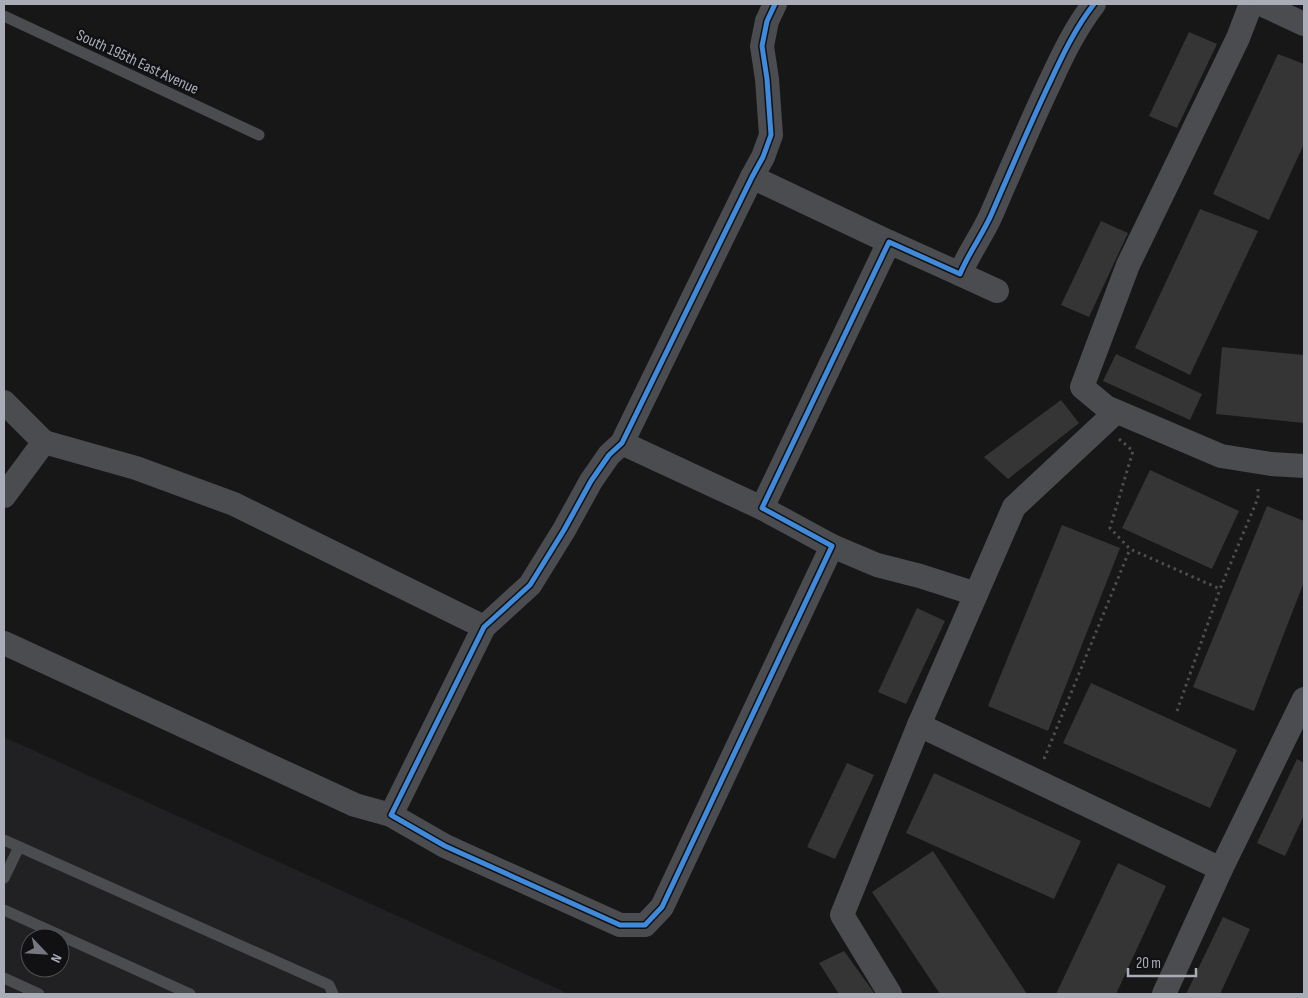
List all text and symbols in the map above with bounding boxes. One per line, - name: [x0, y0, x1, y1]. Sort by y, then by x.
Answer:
- street label: South 195th East Avenue: [73, 26, 201, 99]
- north arrow: [20, 928, 70, 978]
- scale bar: [1128, 946, 1196, 978]
- text: N: [47, 951, 66, 965]
- text: 20 m: [1136, 954, 1161, 973]

